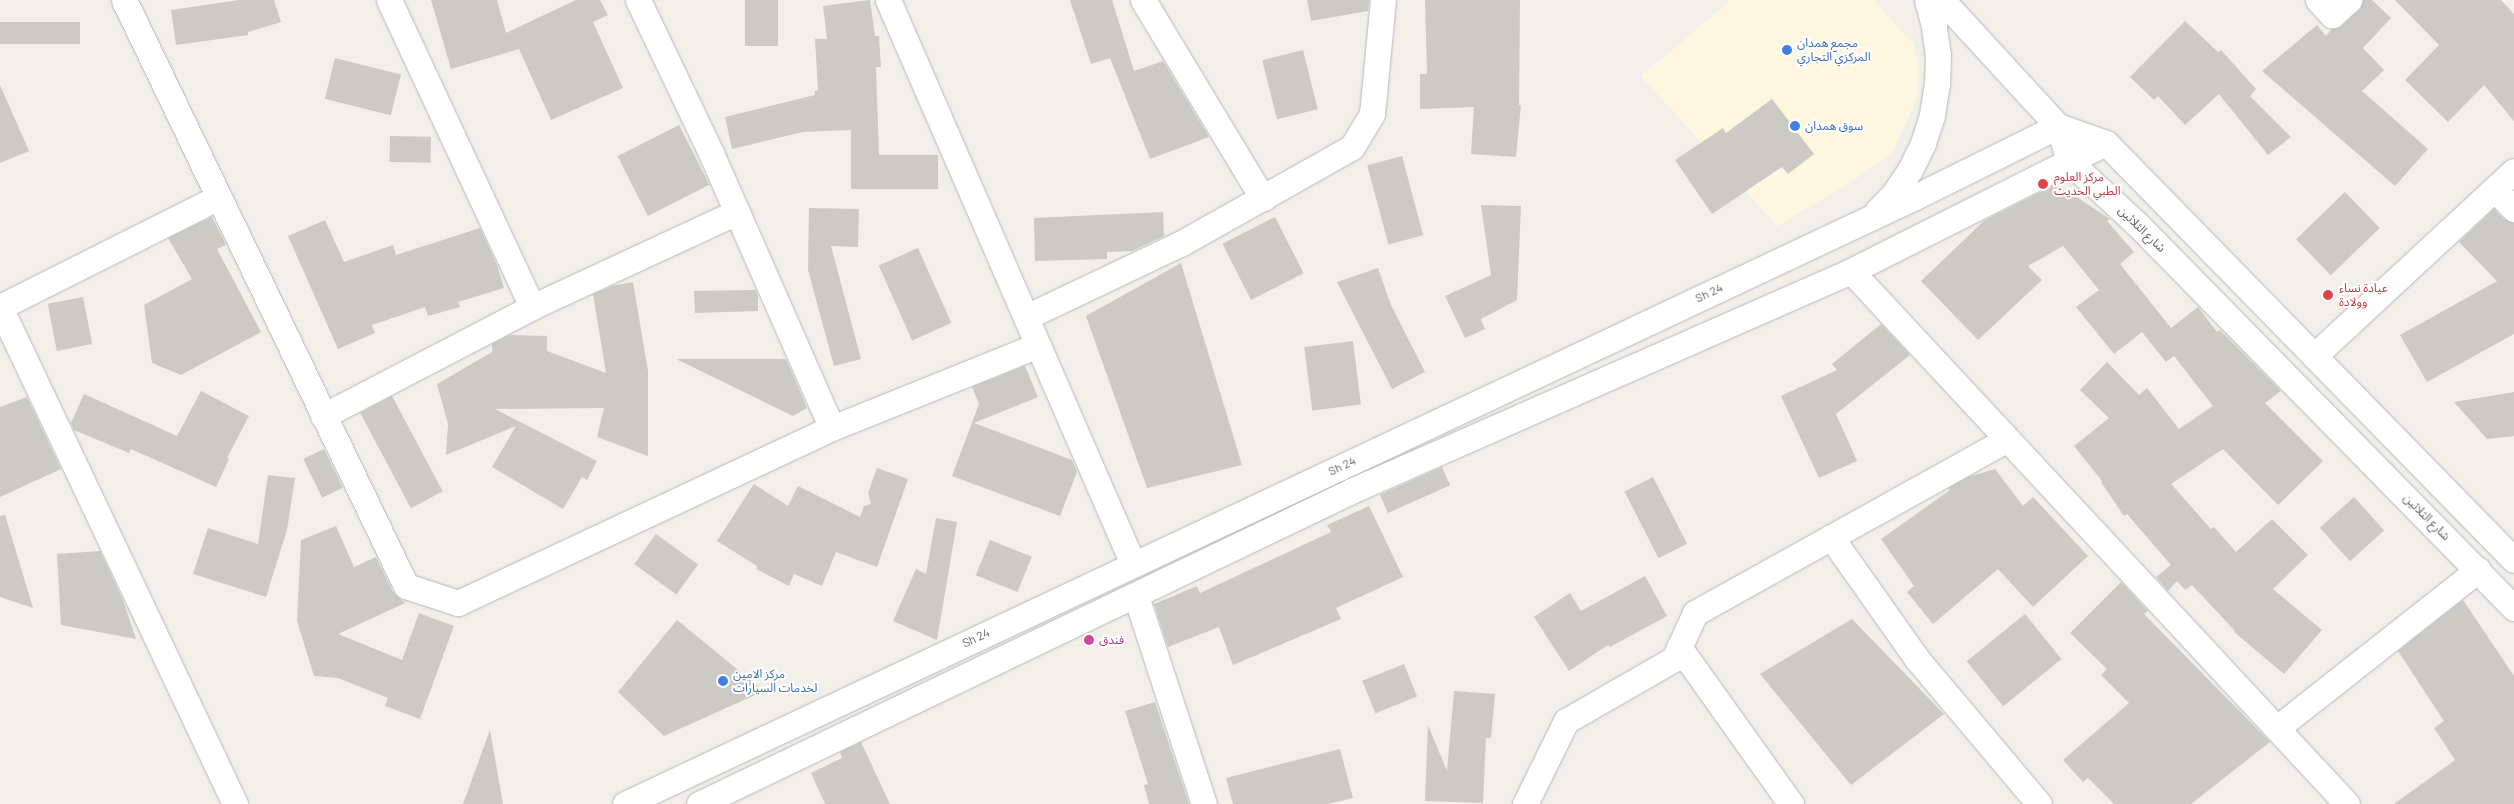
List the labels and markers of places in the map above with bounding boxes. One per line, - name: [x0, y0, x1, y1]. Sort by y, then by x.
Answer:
- place label: مجمع همدان المركزي التجاري: [1797, 36, 1871, 64]
- marker: مجمع همدان المركزي التجاري: [1781, 44, 1793, 56]
- place label: سوق همدان: [1805, 119, 1863, 133]
- marker: سوق همدان: [1789, 120, 1801, 132]
- place label: مركز العلوم الطبي الحديث: [2054, 170, 2121, 198]
- marker: مركز العلوم الطبي الحديث: [2036, 177, 2050, 191]
- place label: عيادة نساء وولادة: [2339, 281, 2388, 309]
- marker: عيادة نساء وولادة: [2321, 288, 2335, 302]
- place label: فندق: [1099, 633, 1124, 647]
- marker: فندق: [1083, 634, 1095, 646]
- place label: مركز الامين لخدمات السيارات: [733, 667, 817, 695]
- marker: مركز الامين لخدمات السيارات: [717, 675, 729, 687]

